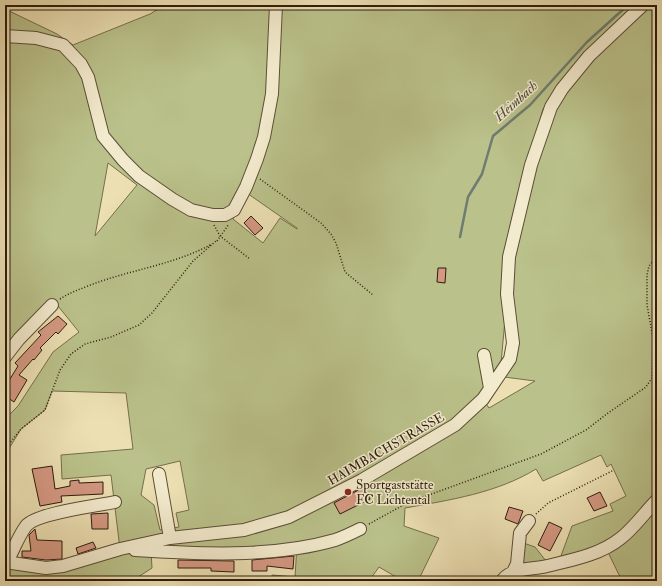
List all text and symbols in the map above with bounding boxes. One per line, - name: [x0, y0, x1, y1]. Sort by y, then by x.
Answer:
- water label: Heimbach: [490, 77, 541, 126]
- street label: HAIMBACHSTRASSE: [325, 409, 447, 489]
- place label: Sportgaststätte FC Lichtental: [356, 477, 434, 508]
- marker: Sportgaststätte FC Lichtental: [343, 487, 353, 497]

